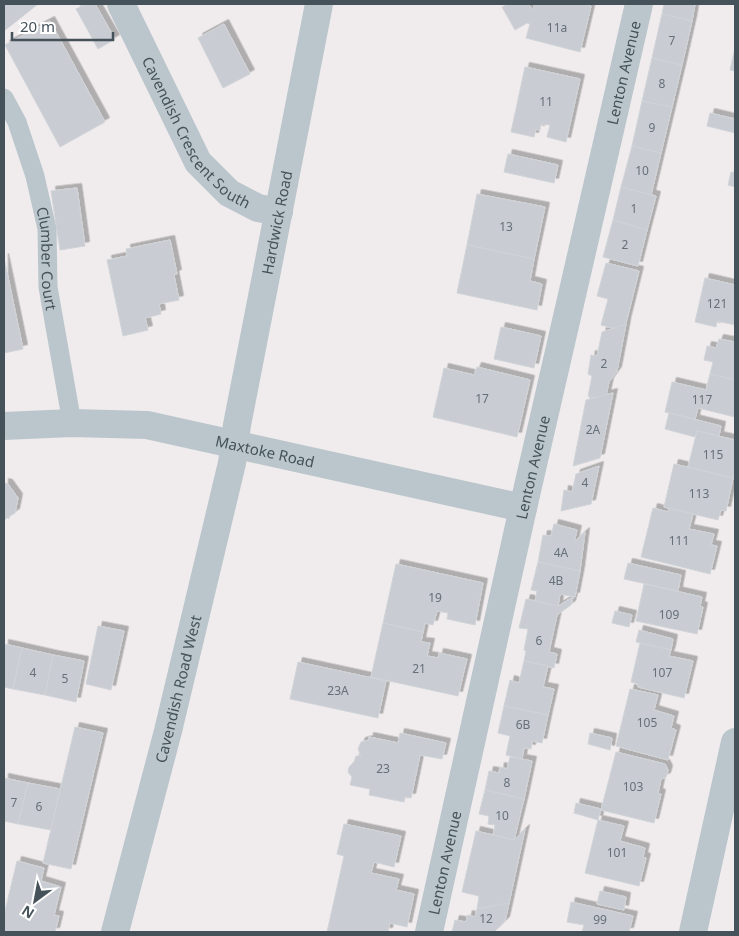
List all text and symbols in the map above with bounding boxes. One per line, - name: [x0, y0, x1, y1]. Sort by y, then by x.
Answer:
- scale bar: [12, 10, 114, 42]
- text: 20 m: [20, 16, 55, 36]
- house number: 11a: [547, 19, 567, 36]
- street label: Lenton Avenue: [602, 19, 645, 127]
- house number: 7: [669, 32, 676, 49]
- street label: Cavendish Crescent South: [138, 53, 254, 212]
- house number: 8: [659, 75, 666, 92]
- house number: 11: [539, 93, 553, 110]
- house number: 9: [649, 119, 656, 136]
- house number: 10: [635, 162, 649, 179]
- street label: Hardwick Road: [257, 169, 296, 276]
- house number: 1: [631, 200, 637, 217]
- street label: Clumber Court: [32, 205, 62, 312]
- house number: 13: [499, 218, 513, 235]
- house number: 2: [622, 236, 629, 253]
- house number: 121: [707, 295, 727, 312]
- house number: 2: [601, 355, 608, 372]
- house number: 17: [475, 390, 489, 407]
- house number: 117: [692, 391, 712, 408]
- street label: Lenton Avenue: [511, 413, 554, 521]
- house number: 2A: [586, 421, 601, 438]
- street label: Maxtoke Road: [214, 430, 317, 472]
- house number: 115: [703, 446, 723, 463]
- house number: 4: [582, 474, 589, 491]
- house number: 113: [689, 485, 709, 502]
- house number: 111: [669, 532, 689, 549]
- house number: 4A: [554, 544, 569, 561]
- house number: 4B: [549, 572, 564, 589]
- house number: 19: [428, 589, 442, 606]
- house number: 109: [659, 606, 679, 623]
- street label: Cavendish Road West: [150, 612, 205, 765]
- house number: 6: [536, 632, 543, 649]
- house number: 21: [412, 660, 426, 677]
- house number: 4: [30, 664, 37, 681]
- house number: 107: [652, 664, 672, 681]
- house number: 5: [62, 670, 69, 687]
- house number: 23A: [327, 682, 349, 699]
- house number: 105: [637, 714, 657, 731]
- house number: 6B: [516, 716, 531, 733]
- house number: 23: [376, 760, 390, 777]
- house number: 8: [504, 774, 511, 791]
- house number: 103: [623, 778, 643, 795]
- house number: 7: [11, 794, 18, 811]
- house number: 6: [36, 798, 43, 815]
- house number: 10: [495, 807, 509, 824]
- street label: Lenton Avenue: [423, 809, 466, 917]
- house number: 101: [607, 844, 627, 861]
- north arrow: [10, 876, 60, 926]
- text: N: [18, 901, 38, 924]
- house number: 12: [479, 910, 493, 927]
- house number: 99: [593, 911, 607, 928]

